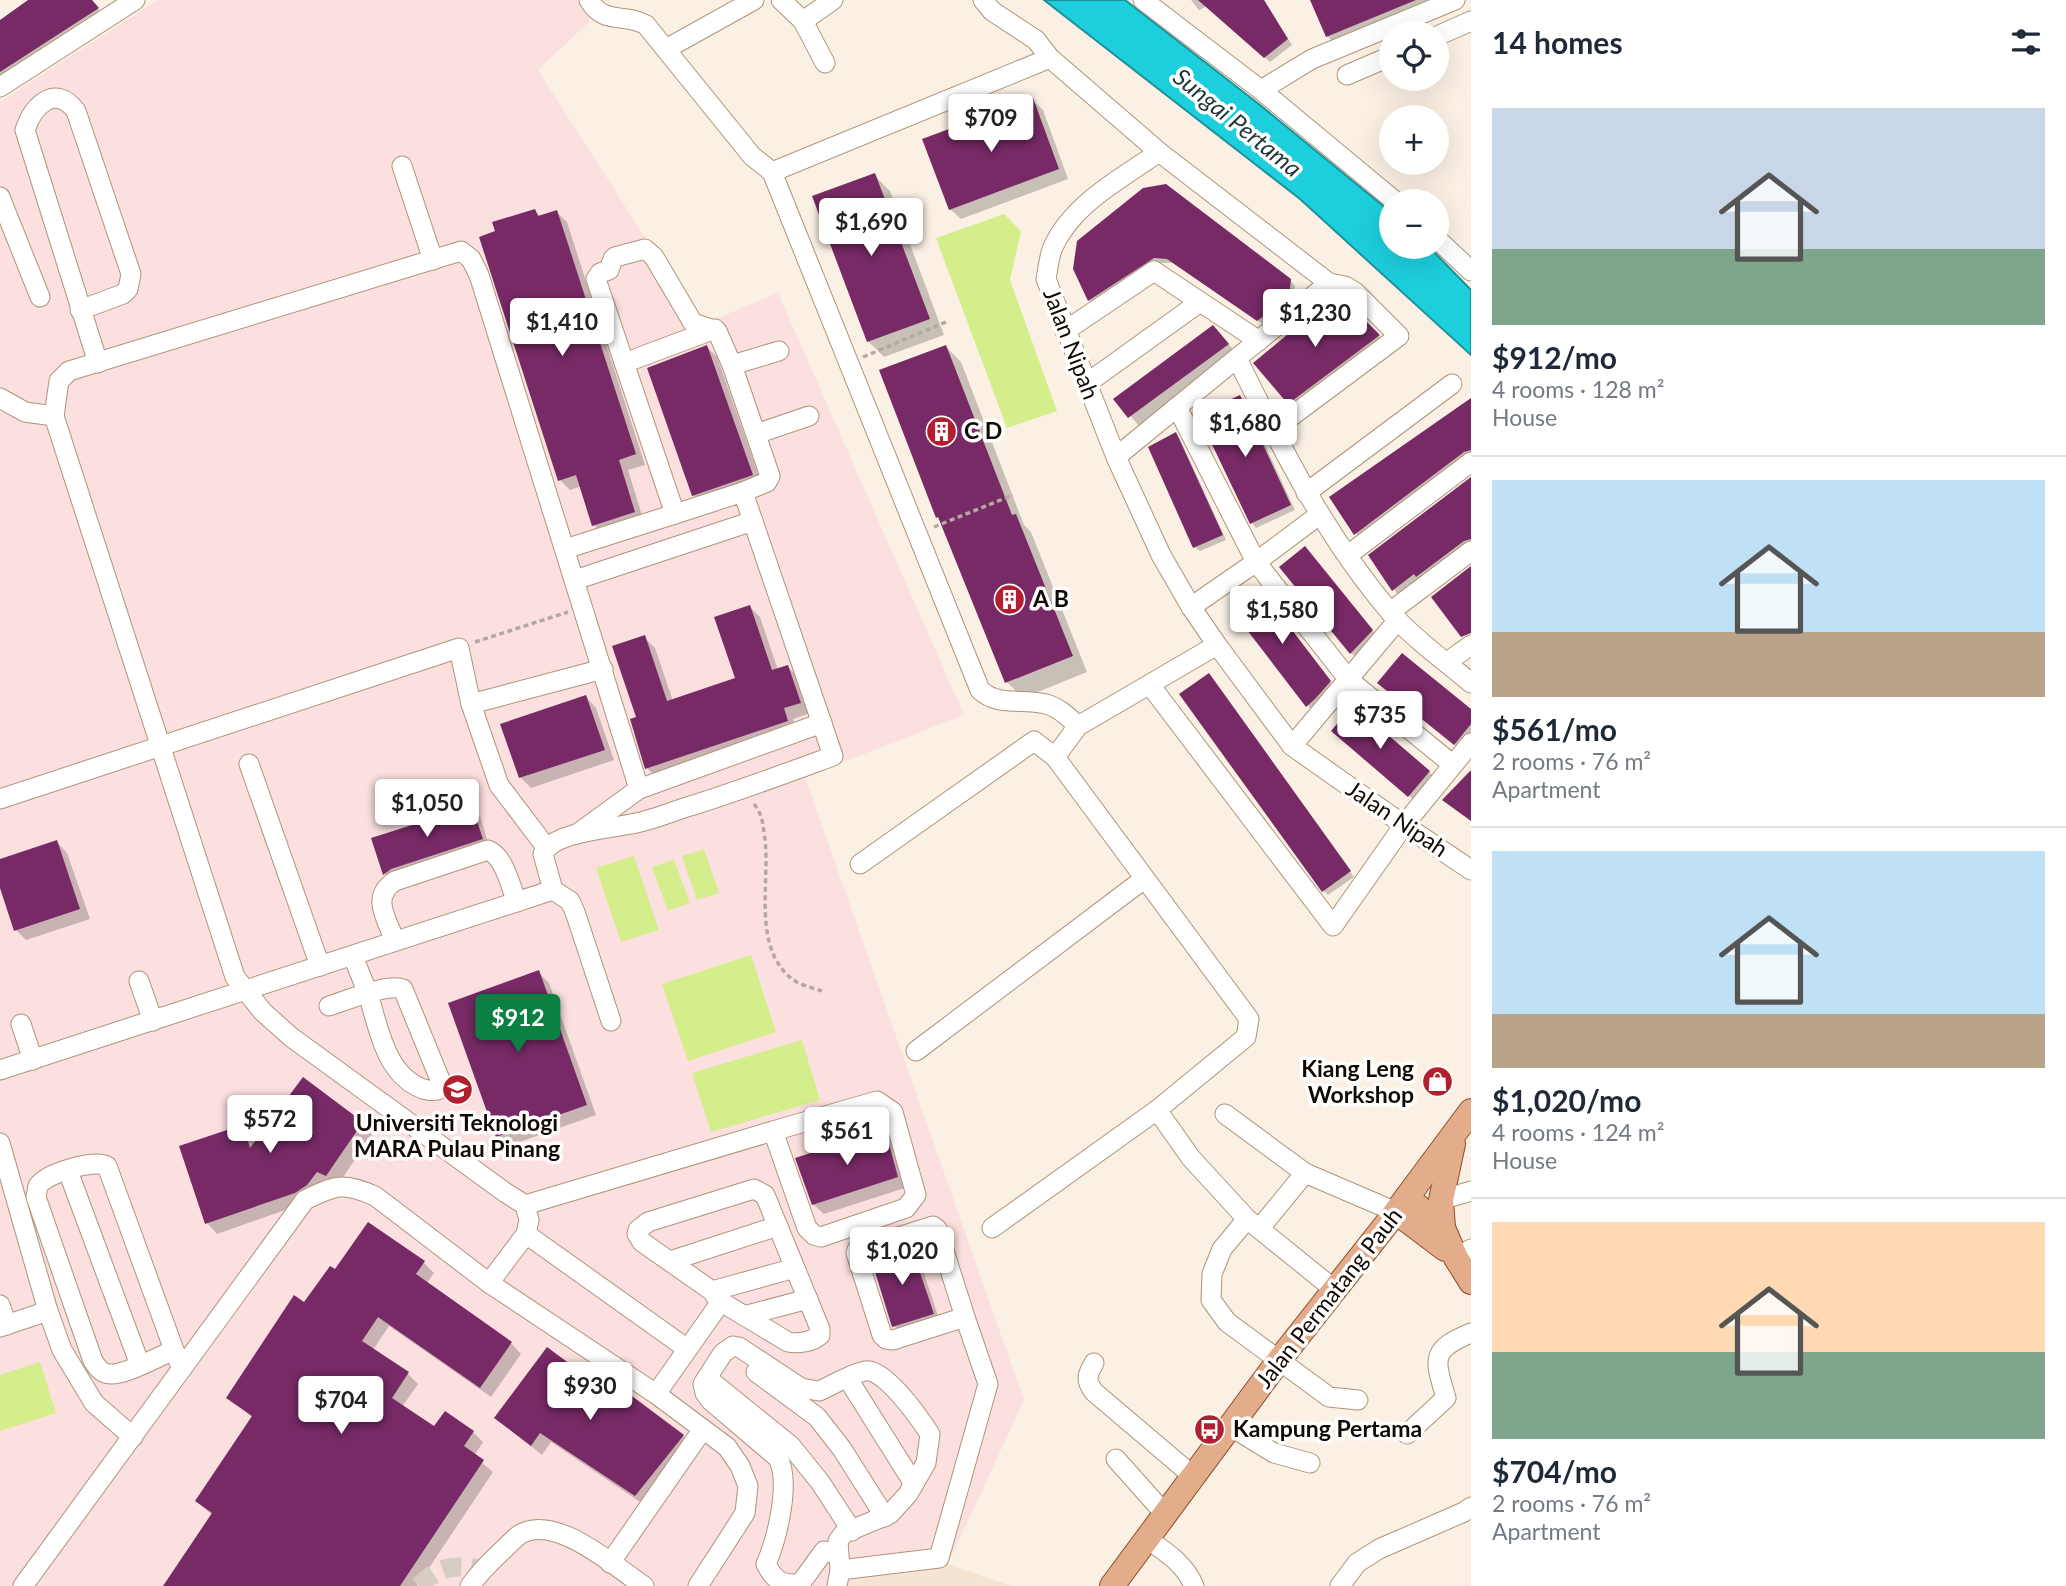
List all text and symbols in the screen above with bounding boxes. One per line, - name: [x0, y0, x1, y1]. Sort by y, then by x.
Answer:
- map controls: [1379, 21, 1449, 259]
- button: locate: [1379, 21, 1449, 91]
- icon: filters: [2007, 23, 2045, 61]
- text: 14 homes: [1492, 24, 1623, 60]
- water label: Sungai Pertama: [1168, 61, 1308, 182]
- pin: $709: [950, 94, 1032, 154]
- text: $709: [964, 103, 1018, 131]
- button: +: [1379, 105, 1449, 175]
- icon: home: [1706, 154, 1832, 280]
- button: −: [1379, 189, 1449, 259]
- pin: $1,690: [814, 198, 928, 258]
- text: $1,690: [835, 207, 907, 235]
- street label: Jalan Nipah: [1038, 284, 1106, 403]
- pin: $1,230: [1258, 290, 1372, 349]
- pin: $1,410: [505, 298, 619, 358]
- text: $1,230: [1279, 298, 1351, 326]
- text: $1,410: [526, 307, 598, 335]
- text: $912/mo: [1492, 339, 1617, 375]
- text: 4 rooms · 128 m²: [1492, 375, 1664, 403]
- pin: $1,680: [1188, 400, 1302, 459]
- text: House: [1492, 403, 1557, 431]
- text: $1,680: [1209, 408, 1281, 436]
- building icon: C D: [924, 414, 958, 448]
- place label: C D: [964, 416, 1002, 444]
- icon: home: [1706, 526, 1832, 652]
- building icon: A B: [993, 582, 1027, 616]
- place label: A B: [1032, 584, 1069, 612]
- pin: $1,580: [1225, 586, 1339, 646]
- text: $1,580: [1246, 595, 1318, 623]
- pin: $735: [1339, 692, 1421, 751]
- text: $735: [1353, 700, 1407, 728]
- text: $561/mo: [1492, 711, 1617, 747]
- text: 2 rooms · 76 m²: [1492, 747, 1651, 775]
- street label: Jalan Nipah: [1342, 774, 1454, 862]
- text: Apartment: [1492, 775, 1600, 803]
- pin: $1,050: [370, 780, 484, 839]
- text: $1,050: [391, 788, 463, 816]
- icon: home: [1706, 897, 1832, 1023]
- pin: $912: [477, 995, 559, 1054]
- text: $912: [491, 1003, 545, 1031]
- place label: Kiang Leng Workshop: [1301, 1054, 1414, 1108]
- shop icon: Kiang Leng Workshop: [1420, 1065, 1454, 1099]
- school or university icon: Universiti Teknologi MARA Pulau Pinang: [440, 1072, 474, 1106]
- text: $1,020/mo: [1492, 1082, 1641, 1118]
- pin: $572: [229, 1096, 311, 1155]
- text: $572: [243, 1104, 297, 1132]
- place label: Universiti Teknologi MARA Pulau Pinang: [354, 1108, 560, 1162]
- pin: $561: [806, 1108, 888, 1167]
- text: $561: [820, 1116, 874, 1144]
- text: 4 rooms · 124 m²: [1492, 1118, 1664, 1146]
- text: House: [1492, 1146, 1557, 1174]
- street label: Jalan Permatang Pauh: [1249, 1202, 1407, 1393]
- pin: $1,020: [845, 1228, 959, 1287]
- text: $1,020: [866, 1236, 938, 1264]
- icon: home: [1706, 1268, 1832, 1394]
- pin: $930: [549, 1362, 631, 1422]
- text: $930: [563, 1371, 617, 1399]
- pin: $704: [300, 1376, 382, 1436]
- text: $704: [314, 1385, 368, 1413]
- bus stop icon: Kampung Pertama: [1193, 1412, 1227, 1446]
- place label: Kampung Pertama: [1233, 1414, 1422, 1442]
- text: $704/mo: [1492, 1453, 1617, 1489]
- text: 2 rooms · 76 m²: [1492, 1489, 1651, 1517]
- text: Apartment: [1492, 1517, 1600, 1545]

